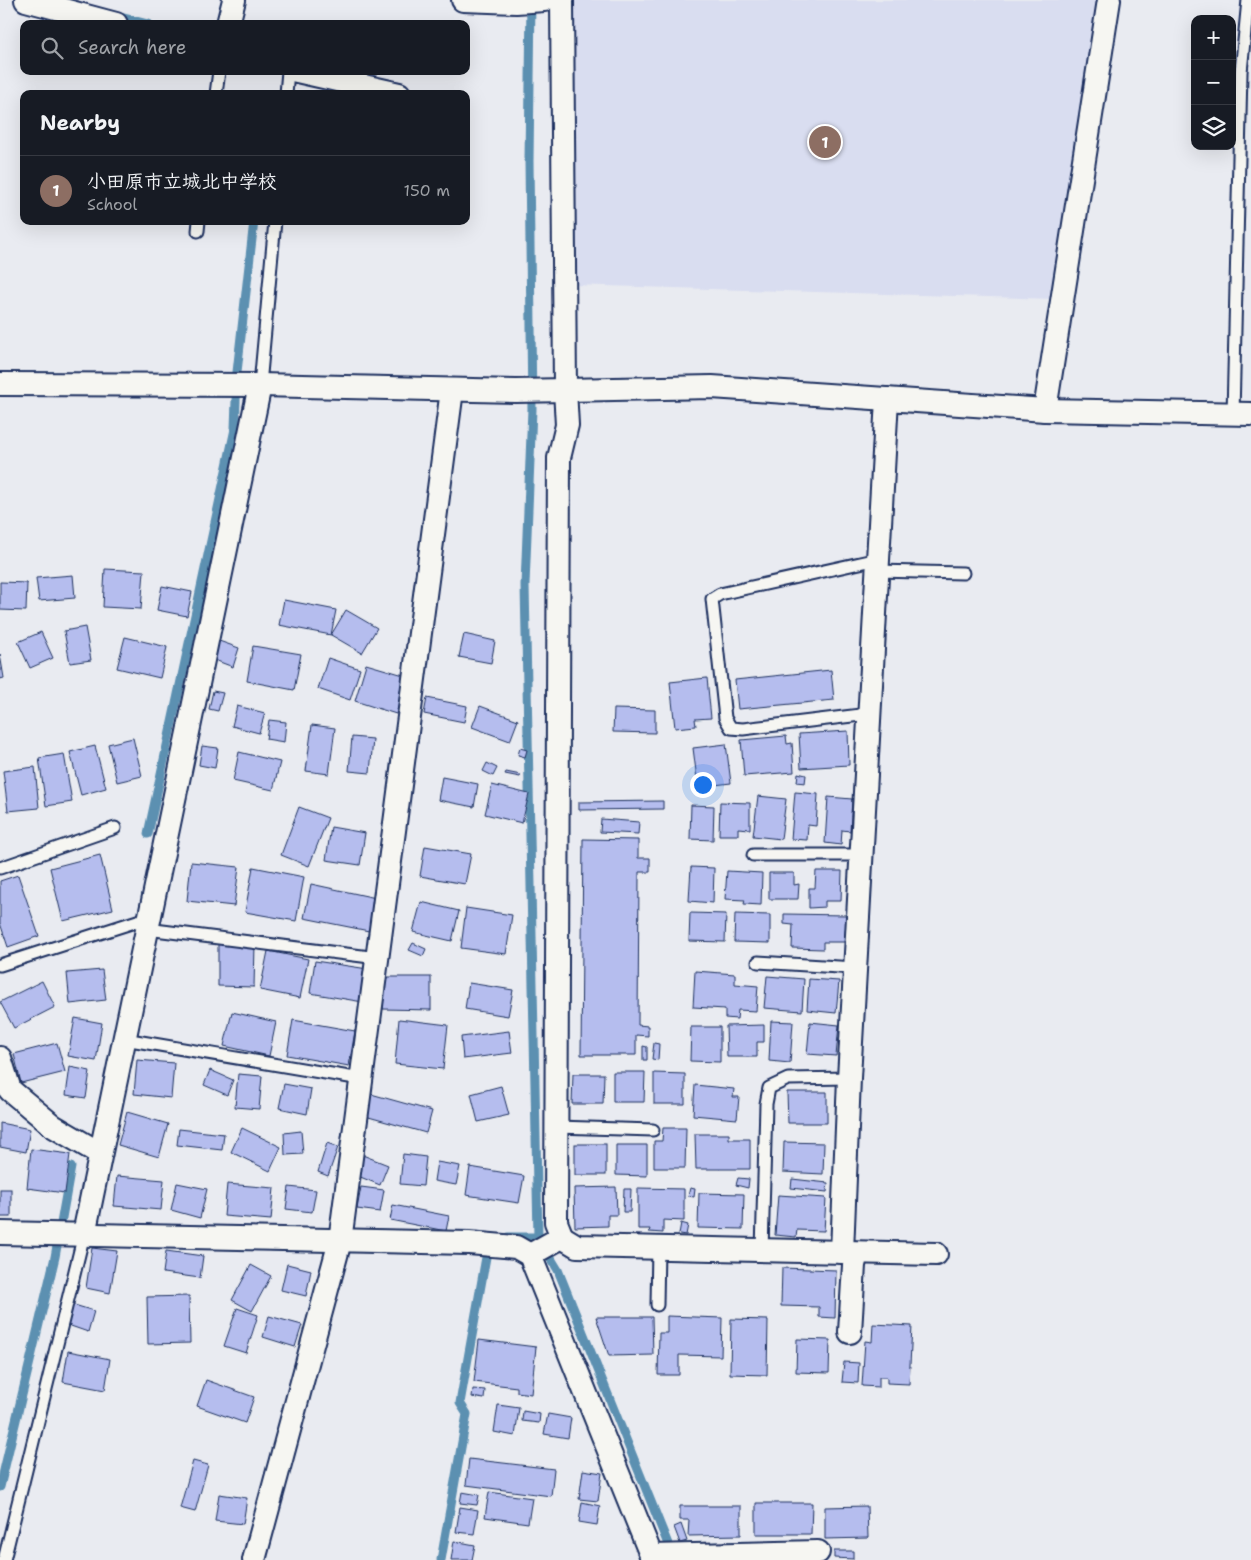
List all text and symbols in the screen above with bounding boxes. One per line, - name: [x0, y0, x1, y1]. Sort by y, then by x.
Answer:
- map controls: [1191, 15, 1236, 150]
- button: +: [1191, 15, 1236, 60]
- search box: [20, 20, 470, 75]
- icon: search: [38, 34, 66, 62]
- text: Search here: [78, 35, 187, 60]
- button: −: [1191, 60, 1236, 105]
- button: layers: [1191, 105, 1236, 150]
- text: Nearby: [40, 109, 120, 137]
- pin: 1: [809, 123, 841, 161]
- text: 小田原市立城北中学校: [87, 169, 277, 194]
- text: 1: [52, 180, 60, 201]
- text: 150 m: [403, 180, 450, 201]
- text: School: [87, 194, 137, 215]
- your location: [690, 772, 716, 798]

